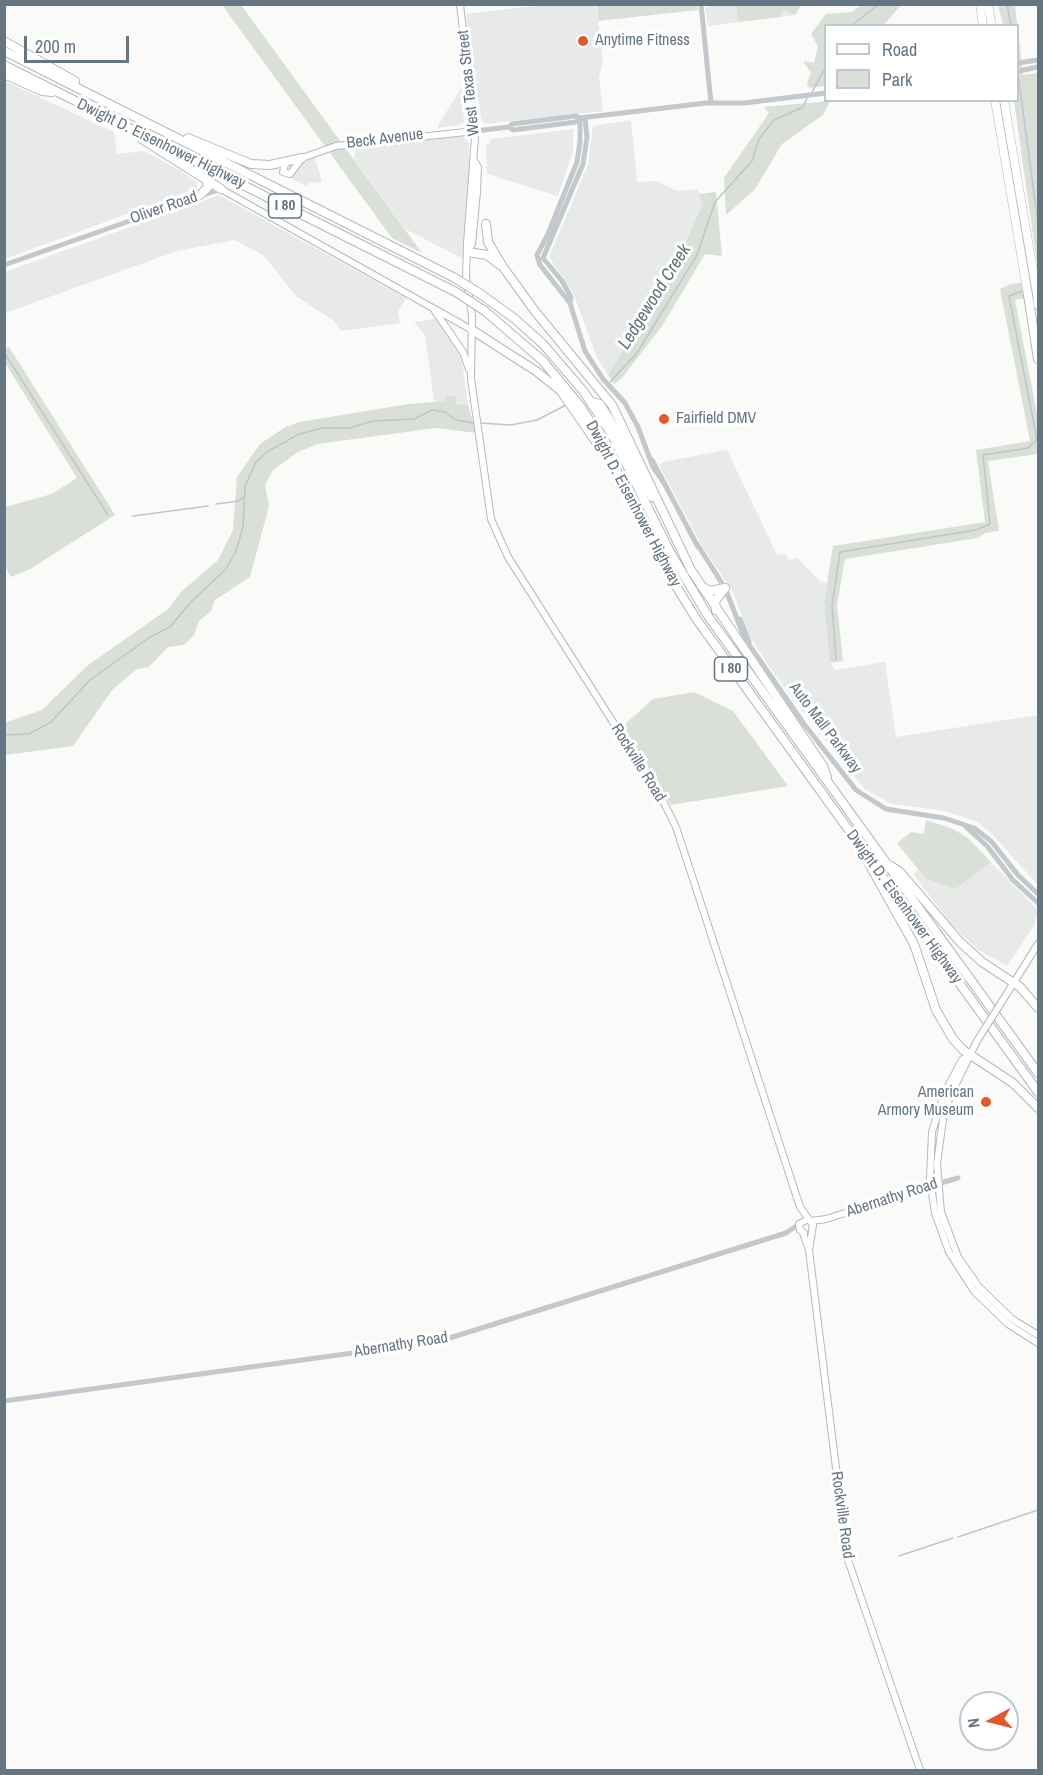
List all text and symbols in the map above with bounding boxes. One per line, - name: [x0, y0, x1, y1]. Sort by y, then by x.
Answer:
- scale bar: [27, 24, 132, 62]
- legend: [824, 24, 1019, 102]
- street label: West Texas Street: [454, 29, 484, 137]
- place label: Anytime Fitness: [595, 31, 690, 51]
- text: 200 m: [35, 34, 76, 59]
- marker: Anytime Fitness: [576, 34, 590, 48]
- text: Road: [882, 37, 917, 62]
- text: Park: [882, 67, 912, 92]
- street label: Dwight D. Eisenhower Highway: [74, 95, 248, 193]
- street label: Beck Avenue: [346, 125, 424, 153]
- street label: Oliver Road: [128, 188, 200, 228]
- road number: I 80: [268, 194, 302, 218]
- water label: Ledgewood Creek: [614, 240, 696, 354]
- place label: Fairfield DMV: [676, 409, 756, 429]
- marker: Fairfield DMV: [657, 412, 671, 426]
- street label: Dwight D. Eisenhower Highway: [581, 418, 685, 590]
- road number: I 80: [714, 657, 748, 681]
- street label: Auto Mall Parkway: [785, 679, 865, 777]
- street label: Rockville Road: [606, 721, 670, 805]
- street label: Dwight D. Eisenhower Highway: [842, 826, 966, 988]
- place label: American Armory Museum: [878, 1083, 974, 1121]
- marker: American Armory Museum: [979, 1095, 993, 1109]
- street label: Abernathy Road: [844, 1174, 940, 1222]
- street label: Abernathy Road: [353, 1328, 449, 1362]
- street label: Rockville Road: [826, 1470, 858, 1560]
- north arrow: [959, 1691, 1019, 1751]
- text: N: [962, 1717, 985, 1729]

